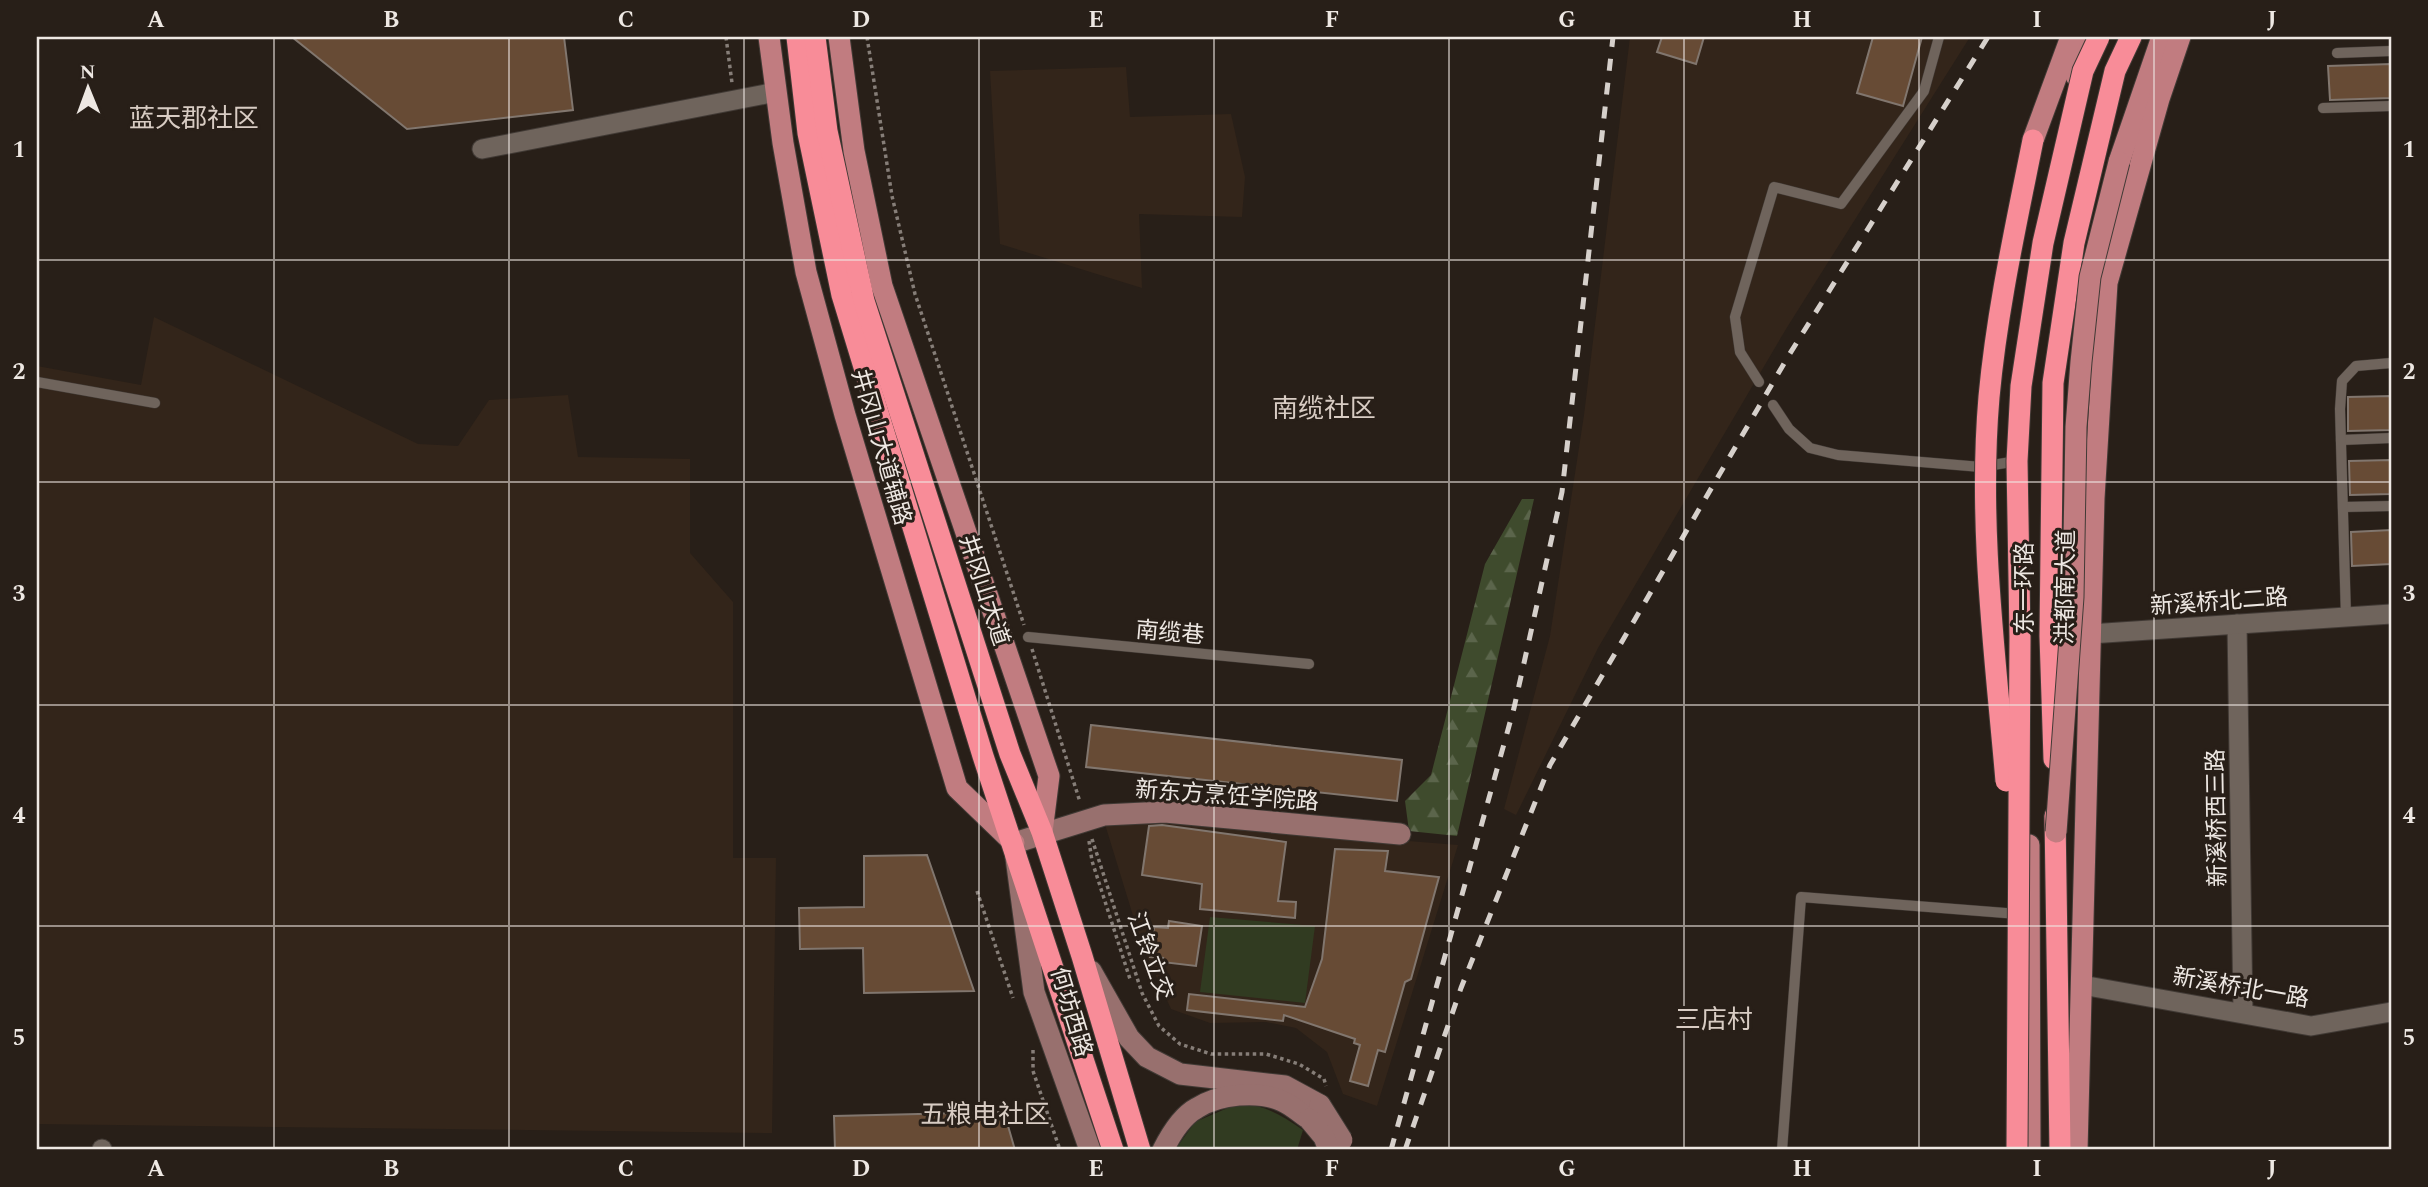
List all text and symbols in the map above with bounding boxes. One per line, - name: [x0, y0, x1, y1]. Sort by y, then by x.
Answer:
- text: A: [147, 3, 165, 38]
- text: B: [383, 3, 399, 38]
- text: C: [618, 3, 634, 38]
- text: D: [852, 3, 870, 38]
- text: E: [1088, 3, 1104, 38]
- text: F: [1325, 3, 1339, 38]
- text: G: [1558, 3, 1576, 38]
- text: H: [1792, 3, 1812, 38]
- text: I: [2032, 3, 2042, 38]
- text: J: [2267, 3, 2277, 38]
- north arrow: [52, 52, 122, 122]
- text: N: [80, 58, 96, 87]
- district label: 蓝天郡社区: [129, 99, 259, 139]
- text: 1: [13, 133, 25, 168]
- text: 1: [2403, 133, 2415, 168]
- text: 2: [13, 355, 26, 390]
- text: 2: [2403, 355, 2416, 390]
- street label: 井冈山大道辅路: [842, 365, 920, 530]
- district label: 南缆社区: [1272, 389, 1376, 429]
- street label: 洪都南大道: [2048, 529, 2085, 645]
- street label: 井冈山大道: [949, 530, 1018, 651]
- street label: 东一环路: [2008, 542, 2043, 634]
- text: 3: [13, 577, 26, 612]
- text: 3: [2403, 577, 2416, 612]
- street label: 新溪桥北二路: [2149, 580, 2289, 625]
- street label: 南缆巷: [1134, 613, 1206, 654]
- street label: 新溪桥西三路: [2199, 749, 2236, 887]
- street label: 新东方烹饪学院路: [1134, 773, 1320, 820]
- text: 4: [13, 799, 26, 834]
- text: 4: [2403, 799, 2416, 834]
- street label: 江铃立交: [1117, 907, 1182, 1006]
- street label: 新溪桥北一路: [2170, 959, 2312, 1018]
- street label: 何坊西路: [1040, 963, 1101, 1062]
- district label: 三店村: [1675, 1000, 1753, 1040]
- text: 5: [13, 1021, 25, 1056]
- text: 5: [2403, 1021, 2415, 1056]
- district label: 五粮电社区: [920, 1095, 1050, 1135]
- text: A: [147, 1152, 165, 1187]
- text: B: [383, 1152, 399, 1187]
- text: C: [618, 1152, 634, 1187]
- text: D: [852, 1152, 870, 1187]
- text: E: [1088, 1152, 1104, 1187]
- text: F: [1325, 1152, 1339, 1187]
- text: G: [1558, 1152, 1576, 1187]
- text: H: [1792, 1152, 1812, 1187]
- text: I: [2032, 1152, 2042, 1187]
- text: J: [2267, 1152, 2277, 1187]

